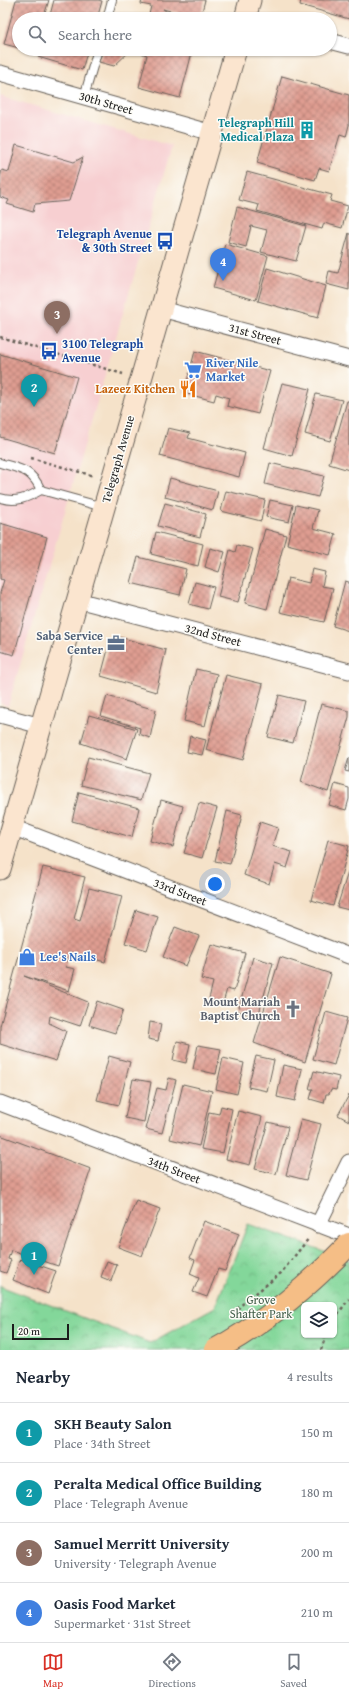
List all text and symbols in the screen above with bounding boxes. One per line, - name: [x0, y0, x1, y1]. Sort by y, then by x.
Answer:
- search box: [12, 12, 337, 56]
- icon: search: [26, 23, 48, 45]
- text: Search here: [58, 24, 132, 45]
- street label: 30th Street: [77, 87, 136, 119]
- place label: Telegraph Hill Medical Plaza: [218, 114, 295, 145]
- building icon: Telegraph Hill Medical Plaza: [297, 120, 317, 140]
- place label: Telegraph Avenue & 30th Street: [57, 225, 152, 256]
- bus stop icon: Telegraph Avenue & 30th Street: [155, 231, 175, 251]
- pin: 4: [210, 248, 236, 281]
- pin: 3: [44, 301, 70, 334]
- street label: 31st Street: [227, 318, 284, 349]
- place label: 3100 Telegraph Avenue: [62, 335, 143, 366]
- bus stop icon: 3100 Telegraph Avenue: [39, 341, 59, 361]
- place label: River Nile Market: [206, 354, 259, 385]
- supermarket icon: River Nile Market: [183, 360, 203, 380]
- pin: 2: [21, 374, 47, 407]
- restaurant icon: Lazeez Kitchen: [178, 379, 198, 399]
- place label: Lazeez Kitchen: [95, 380, 175, 397]
- street label: Telegraph Avenue: [97, 413, 138, 505]
- street label: 32nd Street: [183, 619, 244, 650]
- place label: Saba Service Center: [36, 627, 103, 658]
- office icon: Saba Service Center: [106, 633, 126, 653]
- street label: 33rd Street: [151, 874, 210, 910]
- your location: [205, 874, 225, 894]
- shop icon: Lee's Nails: [17, 947, 37, 967]
- place label: Lee's Nails: [40, 948, 96, 965]
- place label: Mount Mariah Baptist Church: [200, 993, 280, 1024]
- church icon: Mount Mariah Baptist Church: [283, 999, 303, 1019]
- street label: 34th Street: [145, 1152, 204, 1188]
- pin: 1: [21, 1242, 47, 1275]
- park label: Grove Shafter Park: [230, 1291, 293, 1322]
- map controls: [301, 1302, 337, 1338]
- button: layers: [301, 1302, 337, 1338]
- scale bar: [12, 1322, 69, 1341]
- text: 20 m: [18, 1323, 40, 1339]
- text: Nearby: [16, 1364, 70, 1389]
- text: 4 results: [287, 1367, 333, 1386]
- text: SKH Beauty Salon: [54, 1413, 172, 1434]
- text: 1: [26, 1423, 32, 1442]
- text: 150 m: [301, 1423, 333, 1442]
- text: Place · 34th Street: [54, 1434, 151, 1453]
- text: Peralta Medical Office Building: [54, 1473, 261, 1494]
- text: 2: [26, 1483, 32, 1502]
- text: 180 m: [301, 1483, 333, 1502]
- text: Place · Telegraph Avenue: [54, 1494, 188, 1513]
- text: Samuel Merritt University: [54, 1533, 229, 1554]
- text: 3: [26, 1543, 32, 1562]
- text: 200 m: [301, 1543, 333, 1562]
- text: University · Telegraph Avenue: [54, 1554, 217, 1573]
- text: Oasis Food Market: [54, 1593, 176, 1614]
- text: 4: [26, 1603, 32, 1622]
- text: 210 m: [301, 1603, 333, 1622]
- text: Supermarket · 31st Street: [54, 1614, 191, 1633]
- tab: Map: [42, 1651, 64, 1691]
- tab: Directions: [149, 1651, 196, 1691]
- tab: Saved: [280, 1651, 307, 1691]

